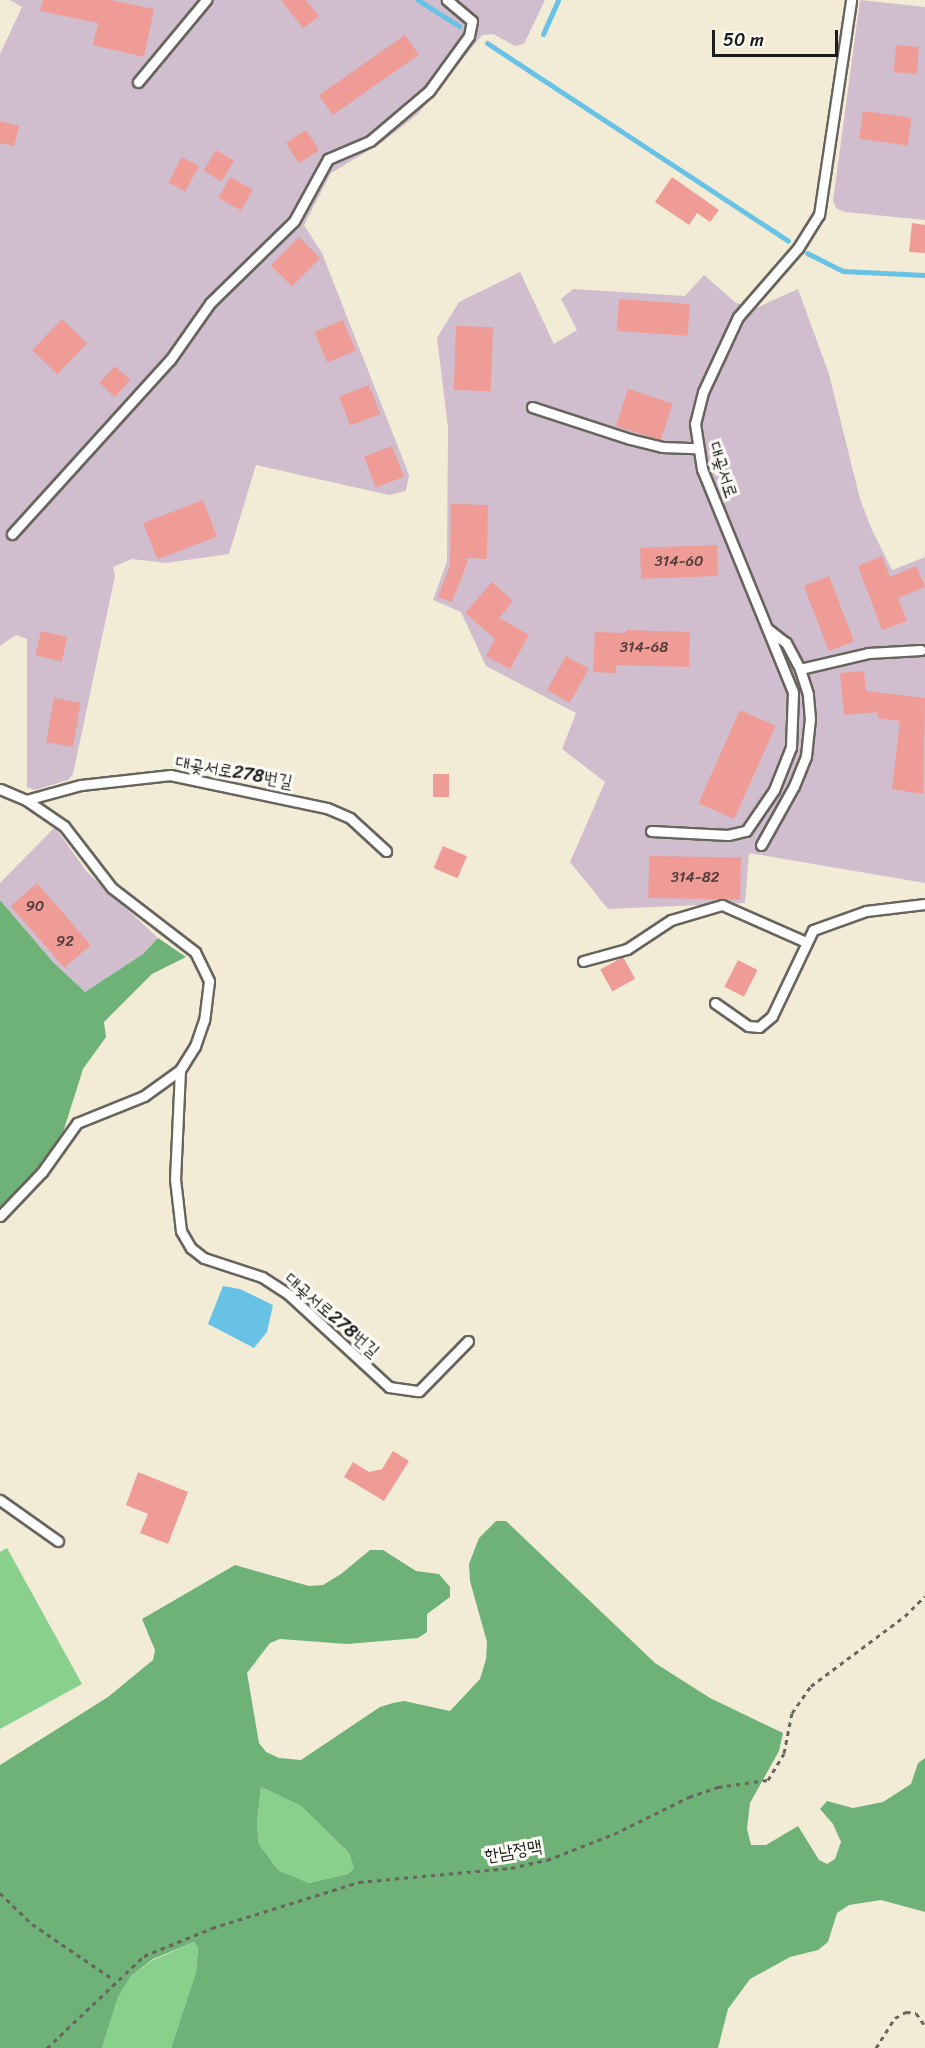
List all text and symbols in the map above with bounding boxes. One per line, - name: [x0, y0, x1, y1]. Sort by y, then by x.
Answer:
- scale bar: [715, 18, 841, 56]
- text: 50 m: [723, 24, 764, 56]
- street label: 대곶서로: [704, 439, 742, 501]
- house number: 314-60: [654, 553, 704, 571]
- house number: 314-68: [620, 639, 668, 657]
- street label: 대곶서로278번길: [174, 751, 294, 793]
- house number: 314-82: [671, 869, 719, 887]
- house number: 90: [26, 898, 44, 916]
- house number: 92: [56, 933, 74, 951]
- street label: 대곶서로278번길: [280, 1268, 384, 1362]
- street label: 한남정맥: [483, 1835, 543, 1867]

